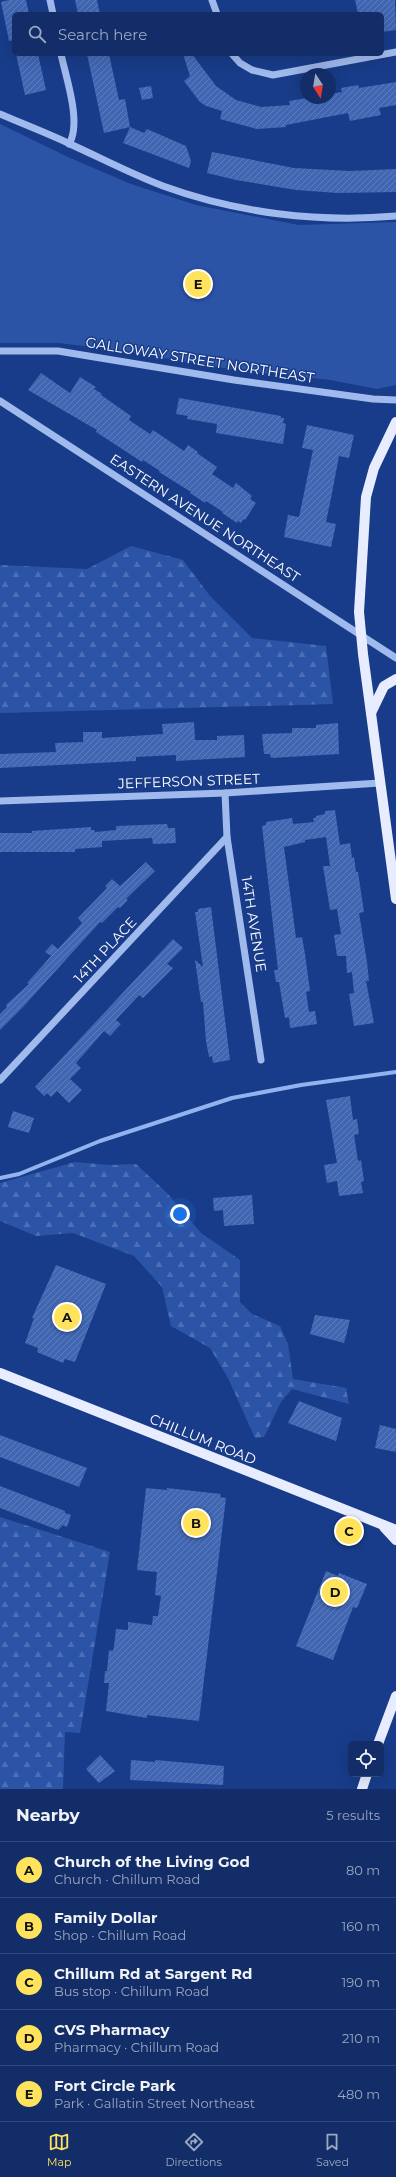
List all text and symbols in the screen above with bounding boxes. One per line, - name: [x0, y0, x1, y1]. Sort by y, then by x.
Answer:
- search box: [12, 12, 384, 56]
- icon: search: [26, 23, 48, 45]
- text: Search here: [58, 25, 147, 44]
- north arrow: [300, 68, 336, 104]
- pin: E: [185, 269, 211, 299]
- street label: GALLOWAY STREET NORTHEAST: [84, 333, 316, 387]
- street label: EASTERN AVENUE NORTHEAST: [107, 450, 303, 586]
- street label: JEFFERSON STREET: [117, 770, 260, 793]
- street label: 14TH AVENUE: [238, 875, 270, 973]
- street label: 14TH PLACE: [70, 913, 140, 987]
- your location: [170, 1204, 190, 1224]
- pin: A: [54, 1302, 80, 1332]
- street label: CHILLUM ROAD: [147, 1409, 259, 1469]
- pin: B: [183, 1508, 209, 1538]
- pin: C: [336, 1516, 362, 1546]
- pin: D: [322, 1577, 348, 1607]
- map controls: [348, 1741, 384, 1777]
- button: locate: [348, 1741, 384, 1777]
- text: Nearby: [16, 1805, 80, 1825]
- text: 5 results: [326, 1807, 380, 1823]
- text: Church of the Living God: [54, 1852, 250, 1871]
- text: A: [24, 1862, 34, 1878]
- text: 80 m: [346, 1862, 380, 1878]
- text: Church · Chillum Road: [54, 1871, 200, 1887]
- text: Family Dollar: [54, 1908, 158, 1927]
- text: B: [24, 1918, 34, 1934]
- text: 160 m: [342, 1918, 380, 1934]
- text: Shop · Chillum Road: [54, 1927, 186, 1943]
- text: Chillum Rd at Sargent Rd: [54, 1964, 252, 1983]
- text: C: [24, 1974, 34, 1990]
- text: 190 m: [342, 1974, 380, 1990]
- text: Bus stop · Chillum Road: [54, 1983, 209, 1999]
- text: CVS Pharmacy: [54, 2020, 169, 2039]
- text: D: [24, 2030, 34, 2046]
- text: 210 m: [342, 2030, 380, 2046]
- text: Pharmacy · Chillum Road: [54, 2039, 219, 2055]
- text: Fort Circle Park: [54, 2076, 176, 2095]
- text: E: [25, 2086, 33, 2102]
- text: 480 m: [337, 2086, 380, 2102]
- text: Park · Gallatin Street Northeast: [54, 2095, 255, 2111]
- tab: Map: [47, 2131, 71, 2169]
- tab: Directions: [166, 2131, 222, 2169]
- tab: Saved: [316, 2131, 349, 2169]

